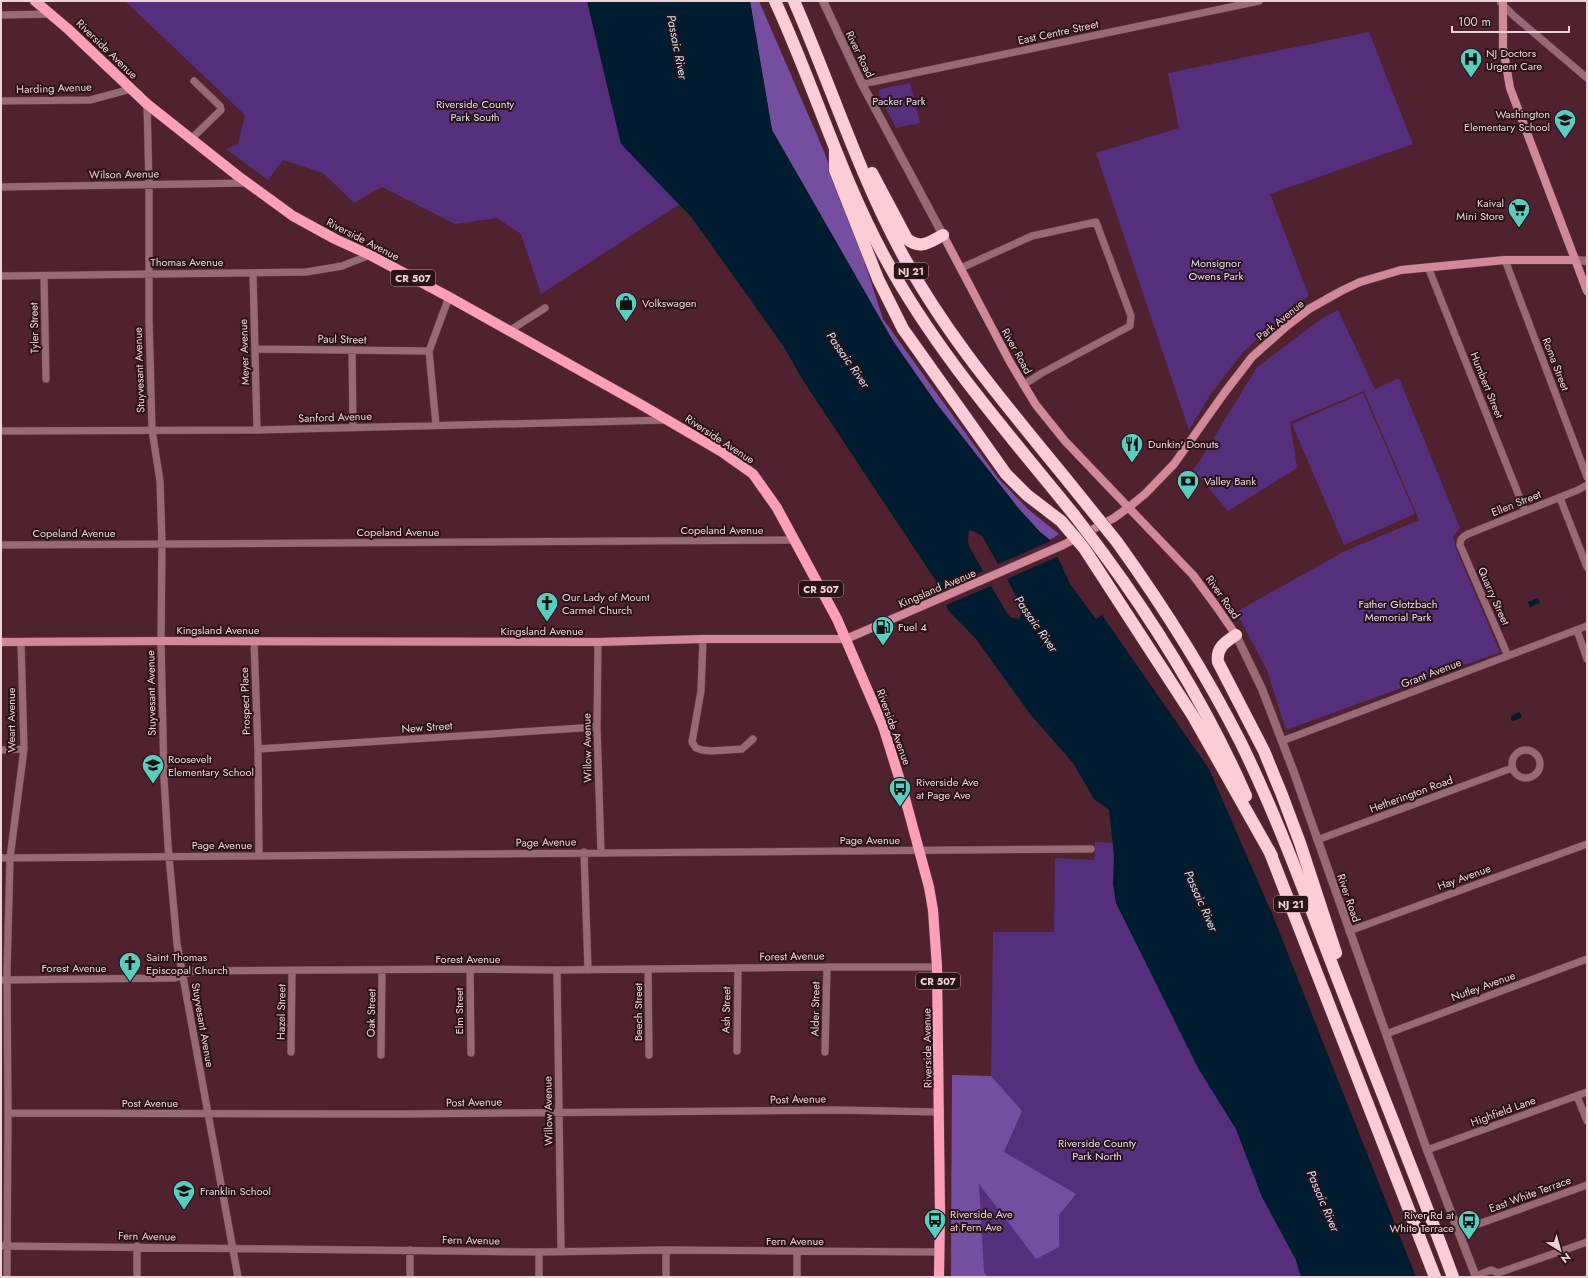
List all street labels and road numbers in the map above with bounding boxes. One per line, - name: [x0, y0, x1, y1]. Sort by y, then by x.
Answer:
- street label: Riverside Avenue: [73, 15, 142, 83]
- street label: East Centre Street: [1016, 16, 1100, 48]
- street label: River Road: [842, 28, 878, 80]
- street label: Harding Avenue: [16, 79, 92, 97]
- street label: Wilson Avenue: [89, 165, 159, 183]
- street label: Riverside Avenue: [324, 214, 403, 264]
- street label: Thomas Avenue: [151, 254, 224, 270]
- road number: NJ 21: [894, 263, 928, 279]
- road number: CR 507: [391, 270, 435, 286]
- street label: Park Avenue: [1253, 296, 1308, 344]
- street label: Tyler Street: [26, 302, 42, 354]
- street label: Meyer Avenue: [235, 318, 253, 385]
- street label: River Road: [998, 325, 1036, 377]
- street label: Stuyvesant Avenue: [129, 327, 148, 413]
- street label: Paul Street: [317, 331, 367, 347]
- street label: Roma Street: [1539, 335, 1574, 393]
- street label: Humbert Street: [1466, 349, 1508, 421]
- street label: Sanford Avenue: [298, 408, 373, 426]
- street label: Riverside Avenue: [682, 411, 758, 468]
- street label: Ellen Street: [1489, 486, 1543, 520]
- street label: Copeland Avenue: [681, 522, 764, 538]
- street label: Copeland Avenue: [357, 524, 440, 540]
- street label: Copeland Avenue: [33, 525, 116, 541]
- street label: Kingsland Avenue: [896, 564, 979, 612]
- street label: Quarry Street: [1474, 564, 1514, 628]
- street label: River Road: [1202, 572, 1244, 622]
- road number: CR 507: [799, 581, 843, 597]
- street label: Kingsland Avenue: [177, 622, 260, 638]
- street label: Kingsland Avenue: [501, 623, 584, 639]
- street label: Stuyvesant Avenue: [142, 650, 160, 736]
- street label: Grant Avenue: [1398, 654, 1464, 692]
- street label: Prospect Place: [236, 667, 254, 735]
- street label: Weart Avenue: [3, 687, 19, 752]
- street label: Riverside Avenue: [873, 687, 915, 768]
- street label: Willow Avenue: [578, 713, 596, 783]
- street label: New Street: [401, 717, 453, 737]
- street label: Hetherington Road: [1367, 771, 1455, 817]
- street label: Page Avenue: [840, 832, 901, 848]
- street label: Page Avenue: [516, 833, 577, 851]
- street label: Page Avenue: [192, 837, 253, 853]
- street label: Hay Avenue: [1435, 860, 1493, 894]
- street label: River Road: [1333, 872, 1365, 924]
- road number: NJ 21: [1274, 896, 1308, 912]
- street label: Forest Avenue: [759, 947, 825, 965]
- street label: Forest Avenue: [435, 951, 501, 967]
- street label: Forest Avenue: [41, 960, 107, 976]
- street label: Nutley Avenue: [1449, 967, 1518, 1005]
- road number: CR 507: [916, 973, 960, 989]
- street label: Stuyvesant Avenue: [188, 981, 218, 1069]
- street label: Alder Street: [807, 981, 823, 1037]
- street label: Beech Street: [630, 983, 646, 1041]
- street label: Hazel Street: [273, 984, 289, 1040]
- street label: Ash Street: [718, 986, 734, 1034]
- street label: Elm Street: [451, 987, 467, 1034]
- street label: Oak Street: [363, 988, 379, 1037]
- street label: Riverside Avenue: [918, 1008, 936, 1088]
- street label: Willow Avenue: [539, 1076, 557, 1146]
- street label: Post Avenue: [770, 1091, 827, 1107]
- street label: Highfield Lane: [1468, 1092, 1538, 1130]
- street label: Post Avenue: [446, 1094, 503, 1110]
- street label: Post Avenue: [122, 1095, 179, 1111]
- street label: East White Terrace: [1487, 1172, 1574, 1216]
- street label: Fern Avenue: [118, 1227, 176, 1245]
- street label: Fern Avenue: [442, 1231, 500, 1249]
- street label: Fern Avenue: [766, 1233, 824, 1249]

